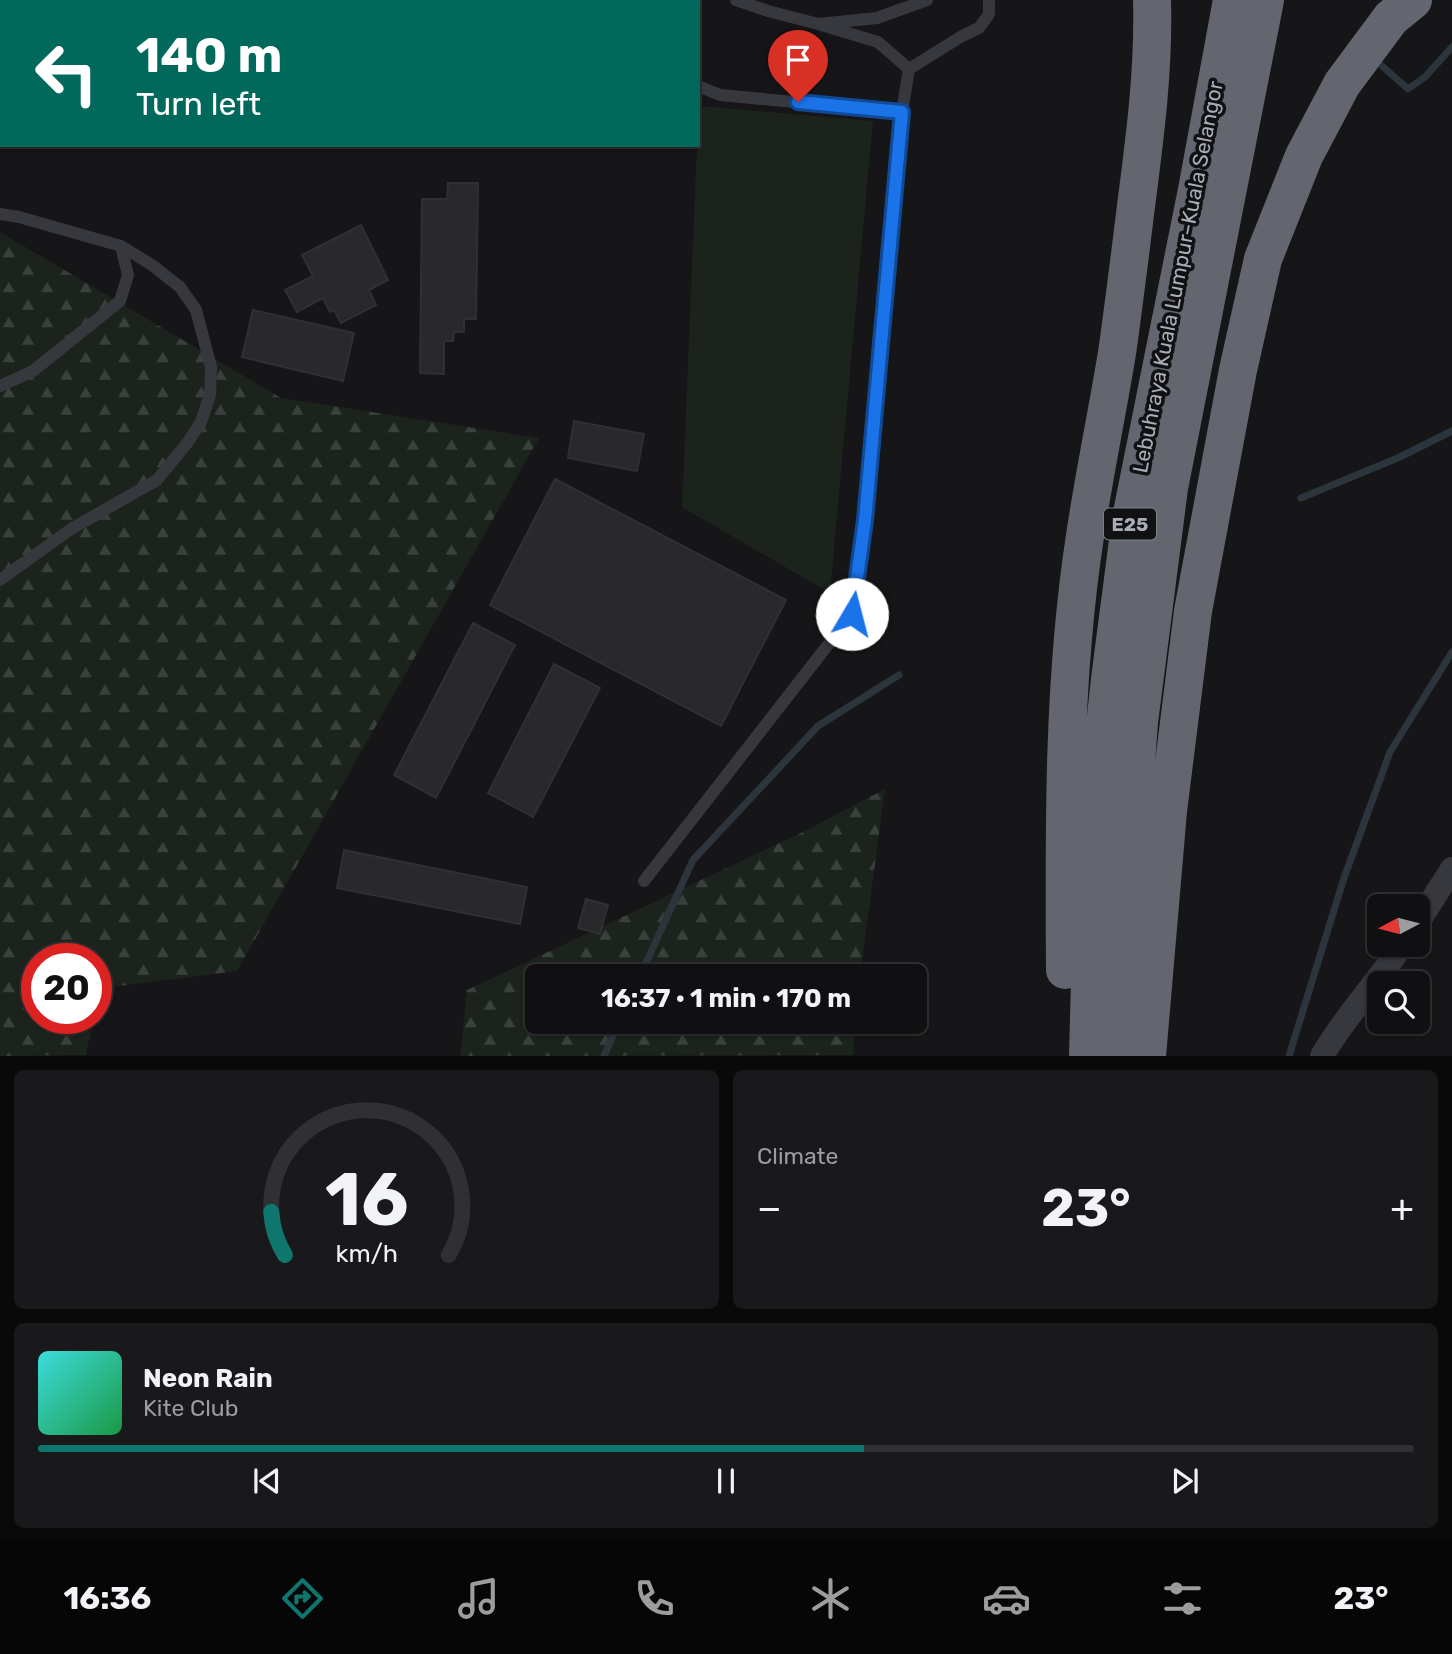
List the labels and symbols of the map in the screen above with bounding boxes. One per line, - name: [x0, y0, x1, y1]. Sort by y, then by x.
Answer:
- pin: [768, 30, 828, 102]
- street label: Lebuhraya Kuala Lumpur–Kuala Selangor: [1127, 79, 1228, 475]
- road number: E25: [1104, 509, 1156, 540]
- position arrow: [815, 577, 889, 651]
- north arrow: [1367, 894, 1430, 957]
- speed limit sign: 20: [21, 943, 112, 1034]

